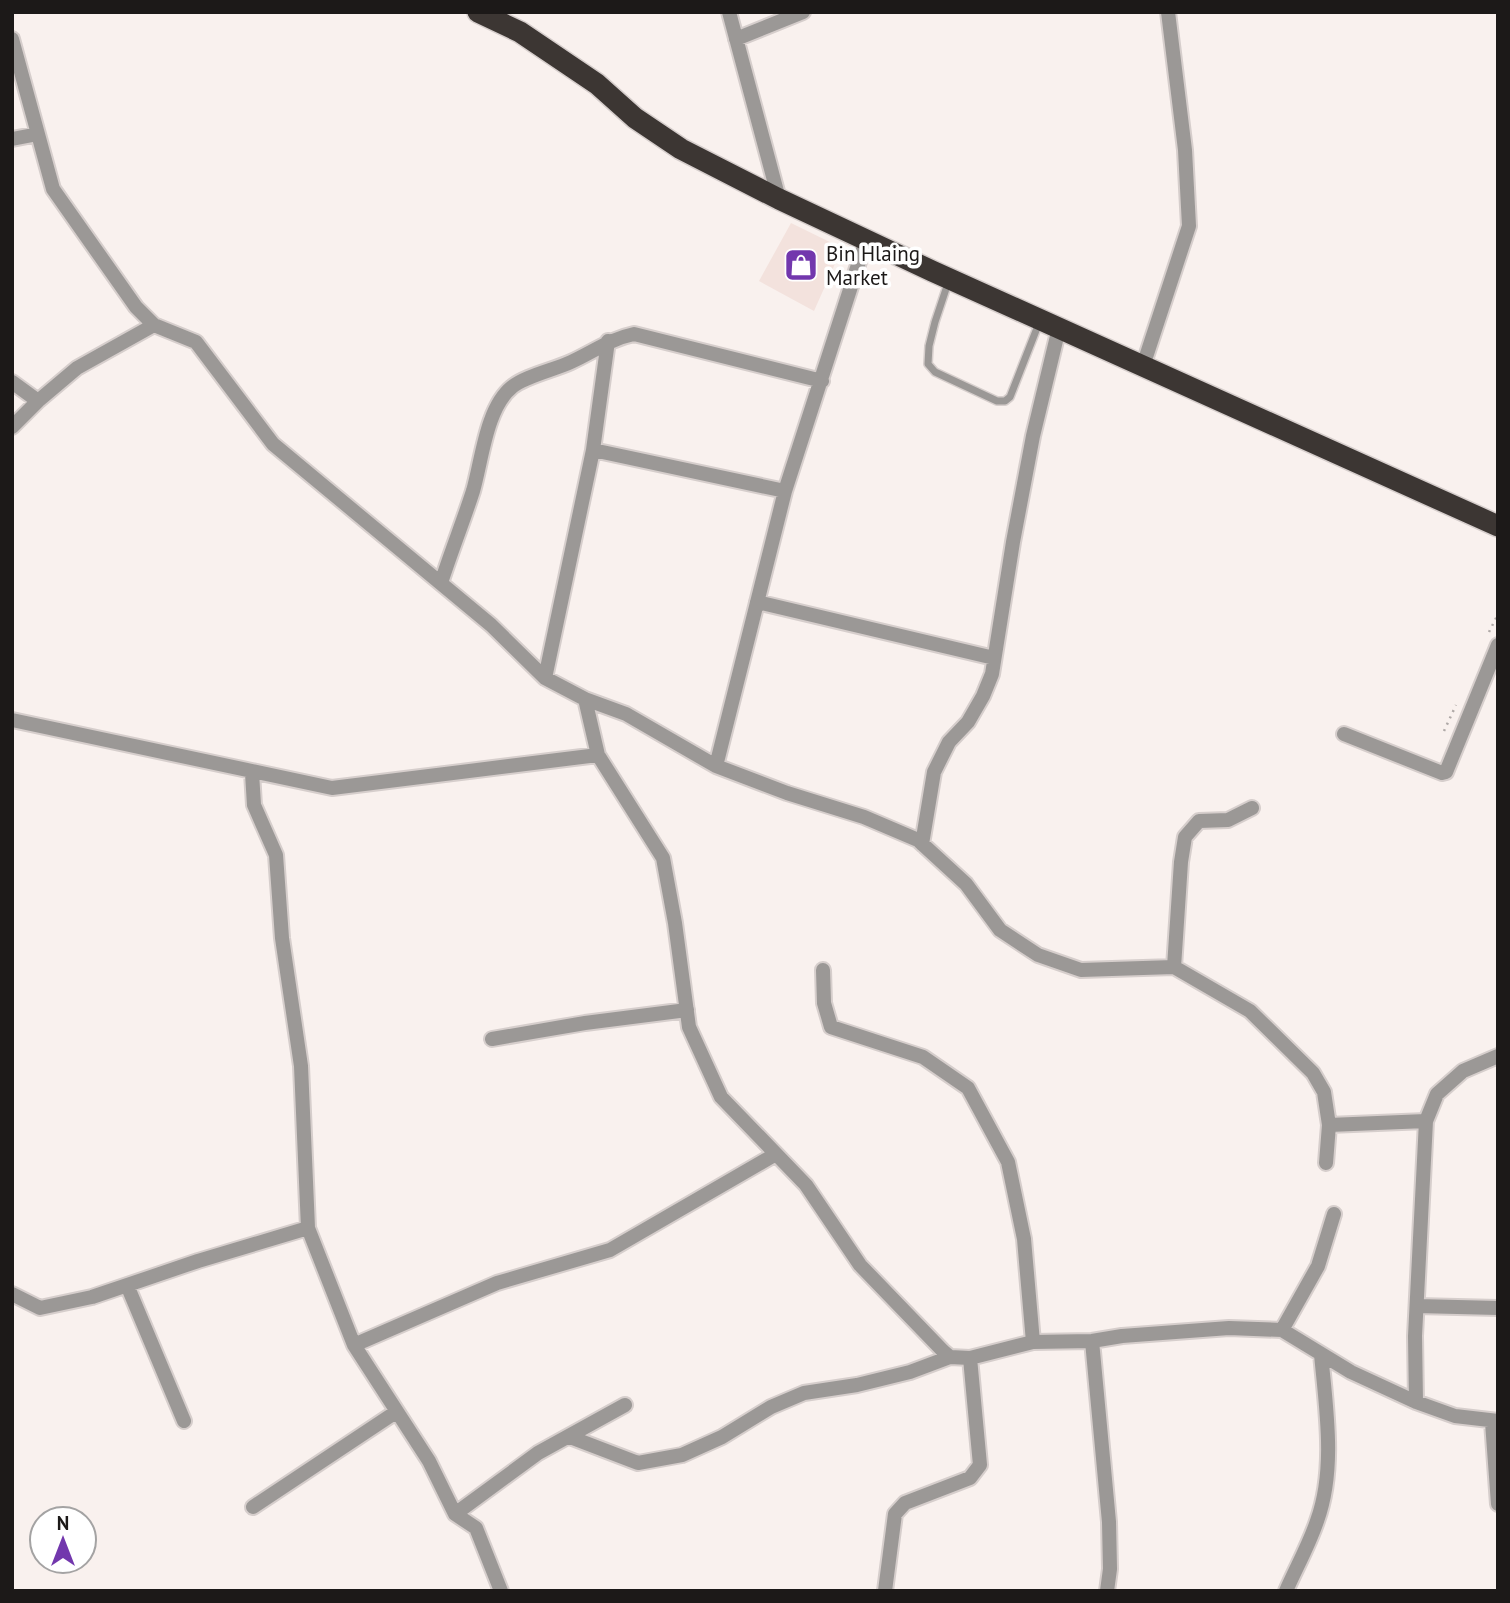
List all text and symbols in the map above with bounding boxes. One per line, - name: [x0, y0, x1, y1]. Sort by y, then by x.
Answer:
- place label: Bin Hlaing Market: [826, 240, 920, 291]
- shop icon: Bin Hlaing Market: [782, 246, 820, 284]
- north arrow: [28, 1505, 98, 1575]
- text: N: [57, 1511, 69, 1535]

